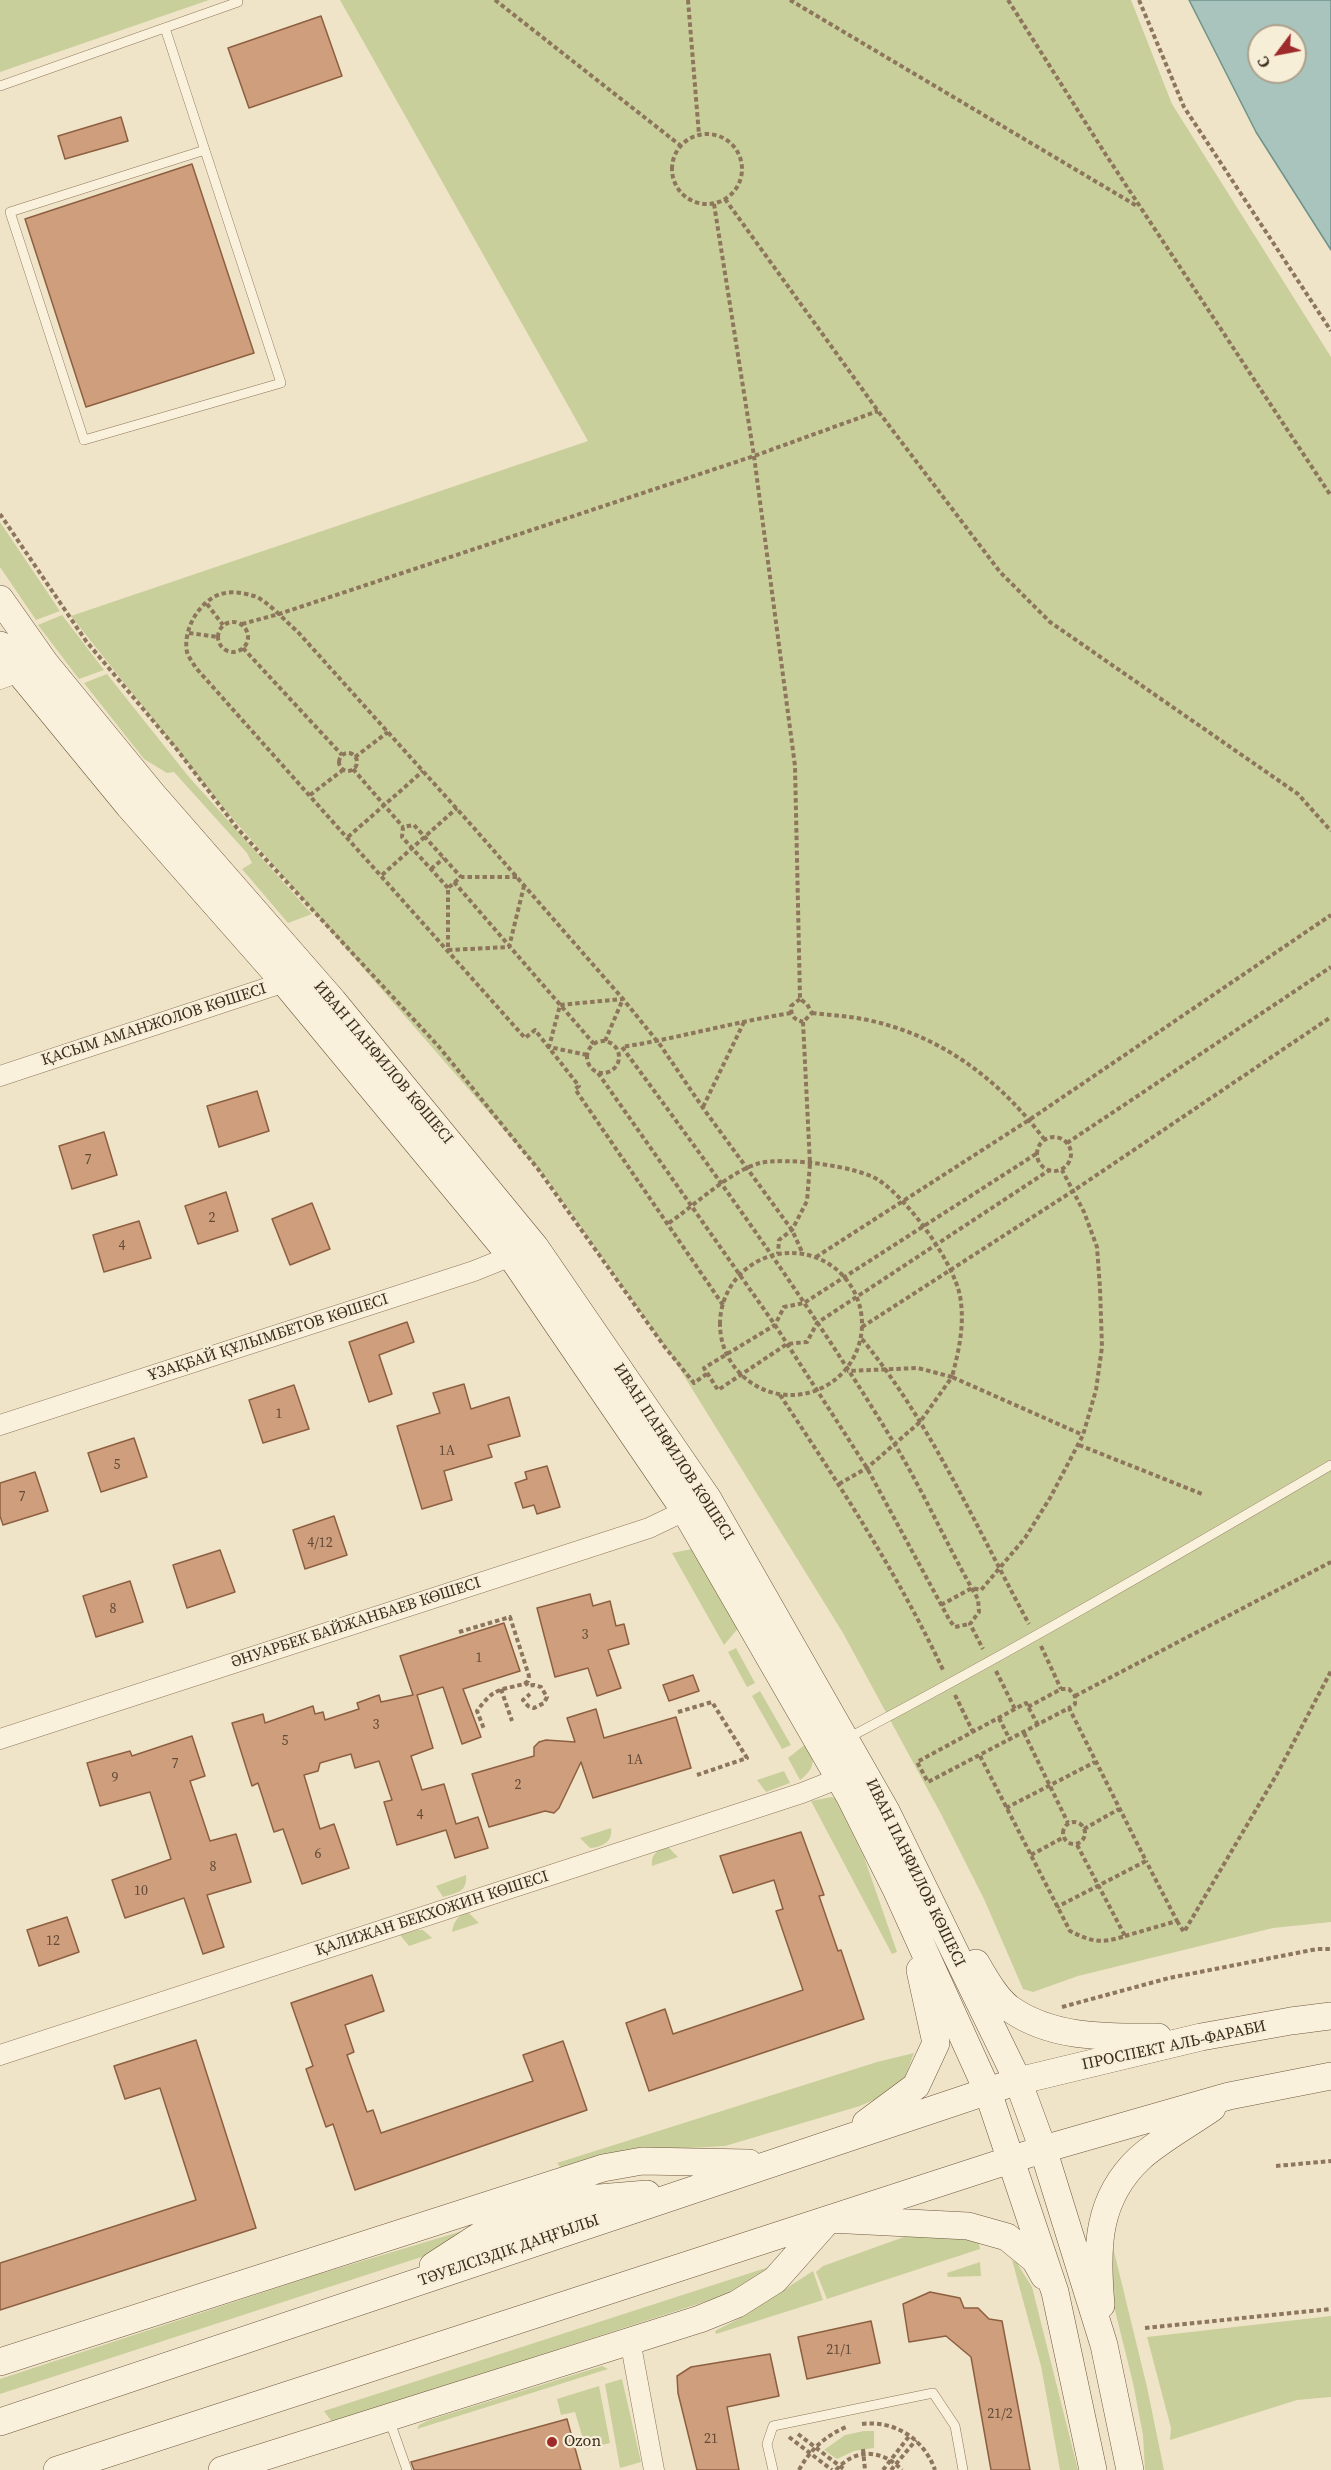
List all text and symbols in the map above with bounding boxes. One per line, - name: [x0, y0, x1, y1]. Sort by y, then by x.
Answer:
- north arrow: [1247, 24, 1307, 84]
- text: С: [1251, 52, 1275, 73]
- street label: ИВАН ПАНФИЛОВ КӨШЕСІ: [309, 978, 457, 1148]
- street label: ҚАСЫМ АМАНЖОЛОВ КӨШЕСІ: [39, 979, 269, 1071]
- house number: 7: [85, 1152, 91, 1168]
- house number: 2: [209, 1210, 215, 1226]
- house number: 4: [119, 1238, 125, 1254]
- street label: ҰЗАҚБАЙ ҚҰЛЫМБЕТОВ КӨШЕСІ: [145, 1290, 391, 1386]
- street label: ИВАН ПАНФИЛОВ КӨШЕСІ: [609, 1360, 737, 1544]
- house number: 1: [276, 1406, 282, 1422]
- house number: 1А: [439, 1443, 455, 1459]
- house number: 5: [114, 1457, 120, 1473]
- house number: 7: [19, 1489, 25, 1505]
- house number: 4/12: [307, 1535, 333, 1551]
- street label: ӘНУАРБЕК БАЙЖАНБАЕВ КӨШЕСІ: [229, 1573, 483, 1673]
- house number: 8: [110, 1601, 116, 1617]
- house number: 3: [582, 1627, 588, 1643]
- house number: 1: [476, 1650, 482, 1666]
- house number: 3: [373, 1717, 379, 1733]
- house number: 5: [282, 1733, 288, 1749]
- house number: 1А: [627, 1752, 643, 1768]
- house number: 7: [172, 1756, 178, 1772]
- house number: 9: [112, 1770, 118, 1786]
- street label: ИВАН ПАНФИЛОВ КӨШЕСІ: [861, 1776, 969, 1970]
- house number: 2: [515, 1777, 521, 1793]
- house number: 4: [417, 1807, 423, 1823]
- house number: 6: [315, 1846, 321, 1862]
- house number: 8: [210, 1859, 216, 1875]
- street label: ҚАЛИЖАН БЕКХОЖИН КӨШЕСІ: [313, 1867, 551, 1961]
- house number: 10: [134, 1883, 148, 1899]
- house number: 12: [46, 1933, 60, 1949]
- street label: ПРОСПЕКТ АЛЬ-ФАРАБИ: [1080, 2017, 1268, 2075]
- street label: ТӘУЕЛСІЗДІК ДАҢҒЫЛЫ: [416, 2211, 602, 2291]
- house number: 21/1: [826, 2342, 852, 2358]
- house number: 21/2: [987, 2406, 1013, 2422]
- house number: 21: [704, 2431, 718, 2447]
- place label: Ozon: [564, 2432, 601, 2452]
- marker: Ozon: [545, 2435, 559, 2449]

